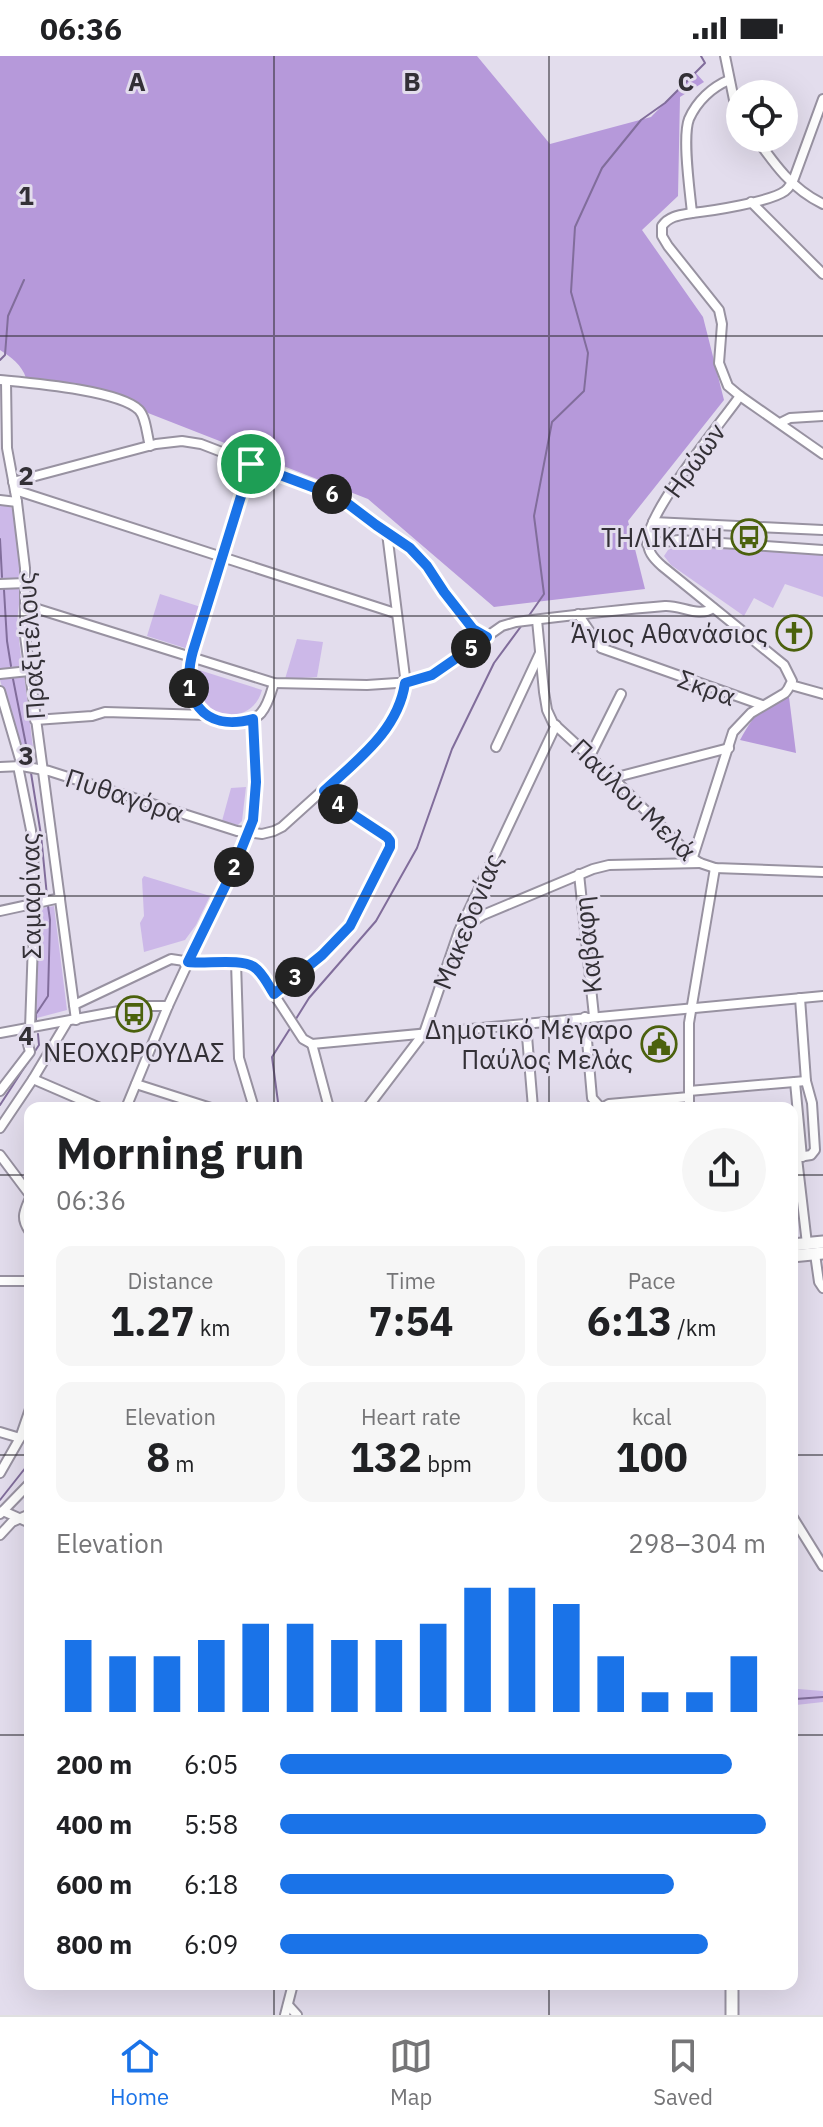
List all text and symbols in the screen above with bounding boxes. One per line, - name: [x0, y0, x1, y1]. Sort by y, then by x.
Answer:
- text: 06:36: [40, 9, 122, 48]
- text: A: [128, 64, 146, 98]
- text: B: [403, 64, 421, 98]
- text: C: [678, 64, 695, 98]
- map controls: [726, 80, 798, 152]
- button: locate: [726, 80, 798, 152]
- text: 1: [18, 178, 34, 212]
- street label: Ηρώων: [655, 416, 733, 504]
- pin: [217, 430, 285, 498]
- icon: arrive: [229, 442, 273, 486]
- text: 2: [18, 458, 34, 492]
- pin: 6: [312, 474, 352, 514]
- text: 6: [325, 479, 339, 508]
- bus stop icon: ΤΗΛΙΚΙΔΗ: [730, 518, 768, 556]
- place label: ΤΗΛΙΚΙΔΗ: [601, 520, 723, 554]
- street label: Πραξιτέλους: [8, 571, 52, 721]
- church icon: Άγιος Αθανάσιος: [775, 614, 813, 652]
- place label: Άγιος Αθανάσιος: [571, 616, 768, 650]
- pin: 5: [451, 628, 491, 668]
- text: 5: [464, 633, 478, 662]
- street label: Σκρα: [673, 661, 741, 713]
- pin: 1: [169, 668, 209, 708]
- text: 1: [182, 673, 196, 702]
- street label: Παύλου Μελά: [564, 731, 704, 867]
- text: 3: [18, 738, 34, 772]
- street label: Πυθαγόρα: [61, 760, 189, 830]
- pin: 4: [318, 784, 358, 824]
- text: 4: [331, 789, 345, 818]
- street label: Σαμαρίνας: [12, 832, 48, 960]
- pin: 2: [214, 847, 254, 887]
- street label: Μακεδονίας: [424, 848, 510, 994]
- text: 2: [227, 852, 241, 881]
- street label: Καβάφη: [565, 895, 609, 995]
- pin: 3: [275, 957, 315, 997]
- text: 3: [288, 962, 302, 991]
- bus stop icon: ΝΕΟΧΩΡΟΥΔΑΣ: [115, 995, 153, 1033]
- place label: Δημοτικό Μέγαρο Παύλος Μελάς: [425, 1012, 633, 1076]
- text: 4: [18, 1018, 34, 1052]
- public building icon: Δημοτικό Μέγαρο Παύλος Μελάς: [640, 1025, 678, 1063]
- place label: ΝΕΟΧΩΡΟΥΔΑΣ: [43, 1035, 225, 1069]
- text: Morning run: [56, 1124, 305, 1181]
- button: share: [682, 1128, 766, 1212]
- text: 06:36: [56, 1183, 126, 1217]
- text: Distance: [127, 1266, 213, 1295]
- text: Time: [386, 1266, 436, 1295]
- text: Pace: [628, 1266, 676, 1295]
- text: 1.27: [110, 1295, 195, 1347]
- text: 7:54: [368, 1295, 454, 1347]
- text: 6:13: [587, 1295, 672, 1347]
- text: km: [195, 1313, 231, 1342]
- text: /km: [672, 1313, 716, 1342]
- text: Elevation: [125, 1402, 216, 1431]
- text: Heart rate: [361, 1402, 461, 1431]
- text: kcal: [632, 1402, 672, 1431]
- text: 8: [146, 1431, 170, 1483]
- text: 132: [350, 1431, 422, 1483]
- text: 100: [616, 1431, 688, 1483]
- text: m: [170, 1449, 195, 1478]
- text: bpm: [422, 1449, 472, 1478]
- text: Elevation: [56, 1526, 164, 1560]
- text: 298–304 m: [628, 1526, 766, 1560]
- text: 200 m: [56, 1747, 132, 1781]
- text: 6:05: [184, 1747, 238, 1781]
- text: 400 m: [56, 1807, 132, 1841]
- text: 5:58: [184, 1807, 238, 1841]
- text: 600 m: [56, 1867, 132, 1901]
- text: 6:18: [184, 1867, 238, 1901]
- text: 800 m: [56, 1927, 132, 1961]
- text: 6:09: [184, 1927, 238, 1961]
- tab: Home: [110, 2034, 169, 2111]
- tab: Map: [389, 2034, 433, 2111]
- tab: Saved: [653, 2034, 713, 2111]

